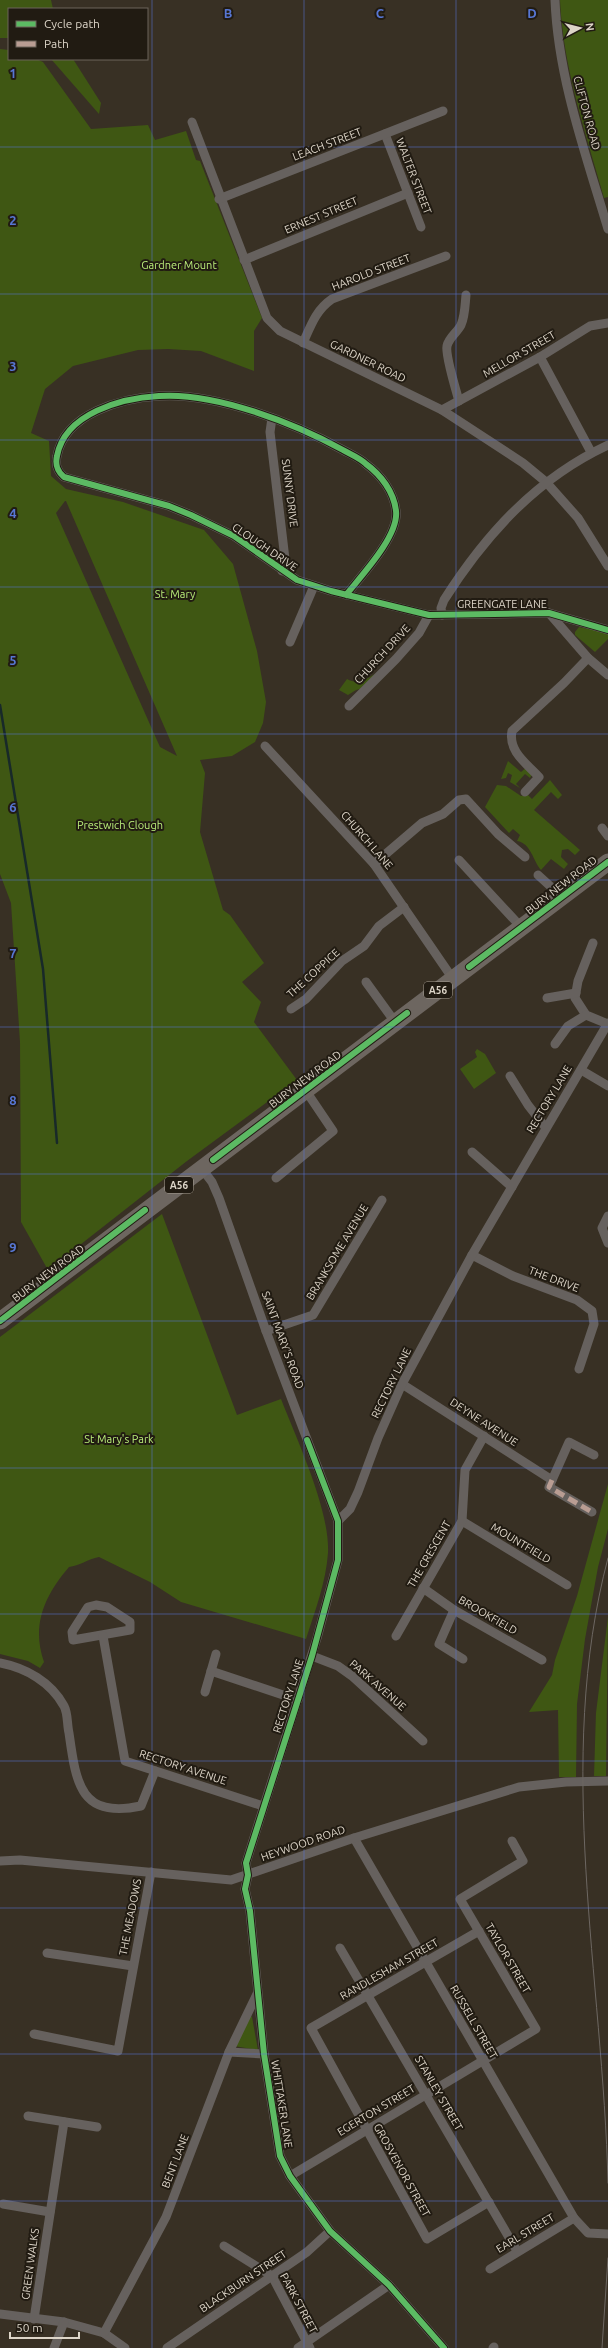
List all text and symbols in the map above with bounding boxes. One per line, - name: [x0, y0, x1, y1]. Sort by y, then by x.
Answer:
- text: B: [224, 6, 233, 20]
- text: C: [376, 6, 385, 20]
- text: D: [527, 6, 537, 20]
- legend: [8, 8, 148, 60]
- north arrow: [560, 8, 600, 48]
- text: Cycle path: [44, 17, 100, 30]
- text: N: [583, 22, 596, 32]
- text: Path: [44, 37, 69, 50]
- text: 1: [9, 66, 17, 80]
- street label: CLIFTON ROAD: [571, 75, 603, 152]
- street label: LEACH STREET: [291, 125, 363, 163]
- street label: WALTER STREET: [394, 136, 434, 216]
- street label: ERNEST STREET: [282, 194, 360, 236]
- text: 2: [9, 213, 17, 227]
- street label: HAROLD STREET: [330, 251, 412, 293]
- park label: Gardner Mount: [141, 259, 217, 271]
- street label: MELLOR STREET: [481, 328, 557, 380]
- street label: GARDNER ROAD: [328, 337, 408, 385]
- text: 3: [9, 359, 17, 373]
- street label: SUNNY DRIVE: [280, 458, 300, 528]
- text: 4: [9, 506, 17, 520]
- street label: CLOUGH DRIVE: [230, 521, 300, 573]
- park label: St. Mary: [155, 588, 196, 600]
- street label: GREENGATE LANE: [457, 598, 547, 610]
- street label: CHURCH DRIVE: [352, 622, 412, 686]
- text: 5: [9, 653, 17, 667]
- text: 6: [9, 800, 17, 814]
- street label: CHURCH LANE: [339, 809, 395, 871]
- park label: Prestwich Clough: [77, 819, 163, 831]
- street label: BURY NEW ROAD: [523, 853, 599, 917]
- text: 7: [9, 946, 17, 960]
- street label: THE COPPICE: [284, 946, 342, 1000]
- road number: A56: [424, 982, 452, 998]
- street label: BURY NEW ROAD: [267, 1048, 344, 1110]
- street label: RECTORY LANE: [524, 1063, 574, 1135]
- text: 8: [9, 1093, 17, 1107]
- road number: A56: [165, 1177, 193, 1193]
- street label: BRANKSOME AVENUE: [304, 1202, 370, 1302]
- text: 9: [9, 1240, 17, 1254]
- street label: BURY NEW ROAD: [10, 1242, 87, 1304]
- street label: THE DRIVE: [527, 1264, 581, 1294]
- street label: SAINT MARY'S ROAD: [260, 1289, 306, 1391]
- street label: RECTORY LANE: [369, 1346, 413, 1420]
- street label: DEYNE AVENUE: [448, 1396, 520, 1448]
- park label: St Mary's Park: [84, 1433, 154, 1445]
- street label: THE CRESCENT: [405, 1519, 453, 1589]
- street label: MOUNTFIELD: [489, 1520, 553, 1566]
- street label: BROOKFIELD: [457, 1593, 520, 1637]
- street label: PARK AVENUE: [347, 1657, 409, 1713]
- street label: RECTORY LANE: [270, 1658, 306, 1734]
- street label: RECTORY AVENUE: [138, 1747, 228, 1787]
- street label: HEYWOOD ROAD: [259, 1823, 347, 1863]
- street label: THE MEADOWS: [117, 1877, 143, 1956]
- street label: TAYLOR STREET: [483, 1921, 533, 1995]
- street label: RANDLESHAM STREET: [338, 1936, 440, 2002]
- street label: RUSSELL STREET: [448, 1983, 500, 2061]
- street label: STANLEY STREET: [413, 2054, 465, 2132]
- street label: WHITTAKER LANE: [269, 2059, 295, 2149]
- street label: EGERTON STREET: [335, 2082, 417, 2138]
- street label: GROSVENOR STREET: [371, 2121, 433, 2219]
- street label: BENT LANE: [159, 2132, 191, 2190]
- street label: EARL STREET: [494, 2211, 556, 2255]
- street label: GREEN WALKS: [19, 2227, 41, 2301]
- street label: BLACKBURN STREET: [197, 2247, 289, 2315]
- street label: PARK STREET: [278, 2271, 320, 2335]
- scale bar: [10, 2314, 79, 2340]
- text: 50 m: [16, 2321, 43, 2334]

